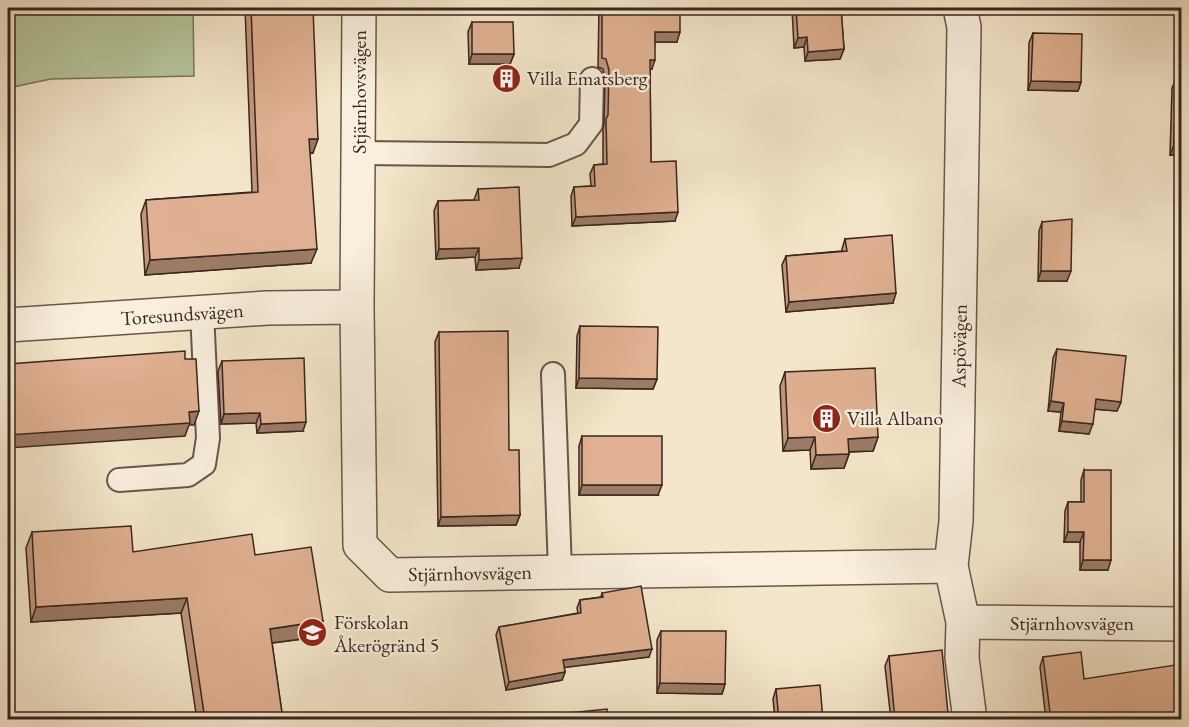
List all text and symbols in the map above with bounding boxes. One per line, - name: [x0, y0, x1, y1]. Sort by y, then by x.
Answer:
- street label: Stjärnhovsvägen: [346, 30, 372, 154]
- building icon: Villa Ematsberg: [490, 62, 522, 94]
- place label: Villa Ematsberg: [527, 65, 648, 91]
- street label: Toresundsvägen: [120, 297, 245, 331]
- street label: Aspövägen: [945, 303, 973, 389]
- building icon: Villa Albano: [810, 402, 842, 434]
- place label: Villa Albano: [847, 405, 944, 431]
- street label: Stjärnhovsvägen: [408, 559, 533, 587]
- place label: Förskolan Åkerögränd 5: [333, 609, 439, 658]
- street label: Stjärnhovsvägen: [1010, 610, 1134, 636]
- school or university icon: Förskolan Åkerögränd 5: [297, 617, 329, 649]

